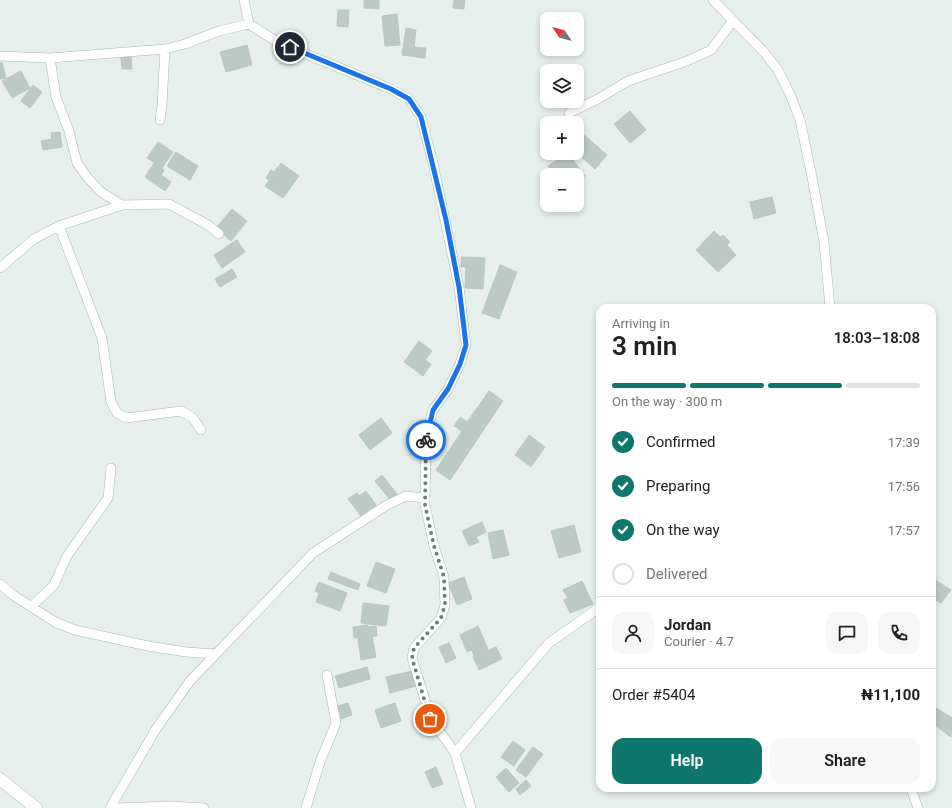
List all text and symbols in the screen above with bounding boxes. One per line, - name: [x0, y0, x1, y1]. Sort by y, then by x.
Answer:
- north arrow: [540, 12, 584, 56]
- map controls: [540, 12, 584, 212]
- pin: [273, 30, 307, 64]
- icon: home: [279, 36, 301, 58]
- button: layers: [540, 64, 584, 108]
- button: +: [540, 116, 584, 160]
- button: −: [540, 168, 584, 212]
- text: Arriving in: [612, 316, 670, 331]
- text: 18:03–18:08: [834, 329, 920, 347]
- text: 3 min: [612, 331, 677, 361]
- text: On the way · 300 m: [612, 394, 722, 409]
- courier: [406, 420, 446, 460]
- icon: bike: [415, 429, 437, 451]
- icon: check: [612, 431, 634, 453]
- text: Confirmed: [646, 433, 716, 451]
- text: 17:39: [888, 435, 920, 450]
- icon: check: [612, 475, 634, 497]
- text: Preparing: [646, 477, 710, 495]
- text: 17:56: [888, 479, 920, 494]
- icon: check: [612, 519, 634, 541]
- text: On the way: [646, 521, 720, 539]
- text: 17:57: [888, 523, 920, 538]
- text: Delivered: [646, 565, 708, 583]
- button: person: [612, 612, 654, 654]
- button: chat: [826, 612, 868, 654]
- button: phone: [878, 612, 920, 654]
- text: Jordan: [664, 616, 711, 634]
- text: Courier · 4.7: [664, 634, 734, 649]
- text: Order #5404: [612, 686, 695, 704]
- text: ₦11,100: [861, 686, 920, 704]
- pin: [413, 702, 447, 736]
- icon: bag: [419, 708, 441, 730]
- button: Help: [612, 738, 762, 784]
- button: Share: [770, 738, 920, 784]

